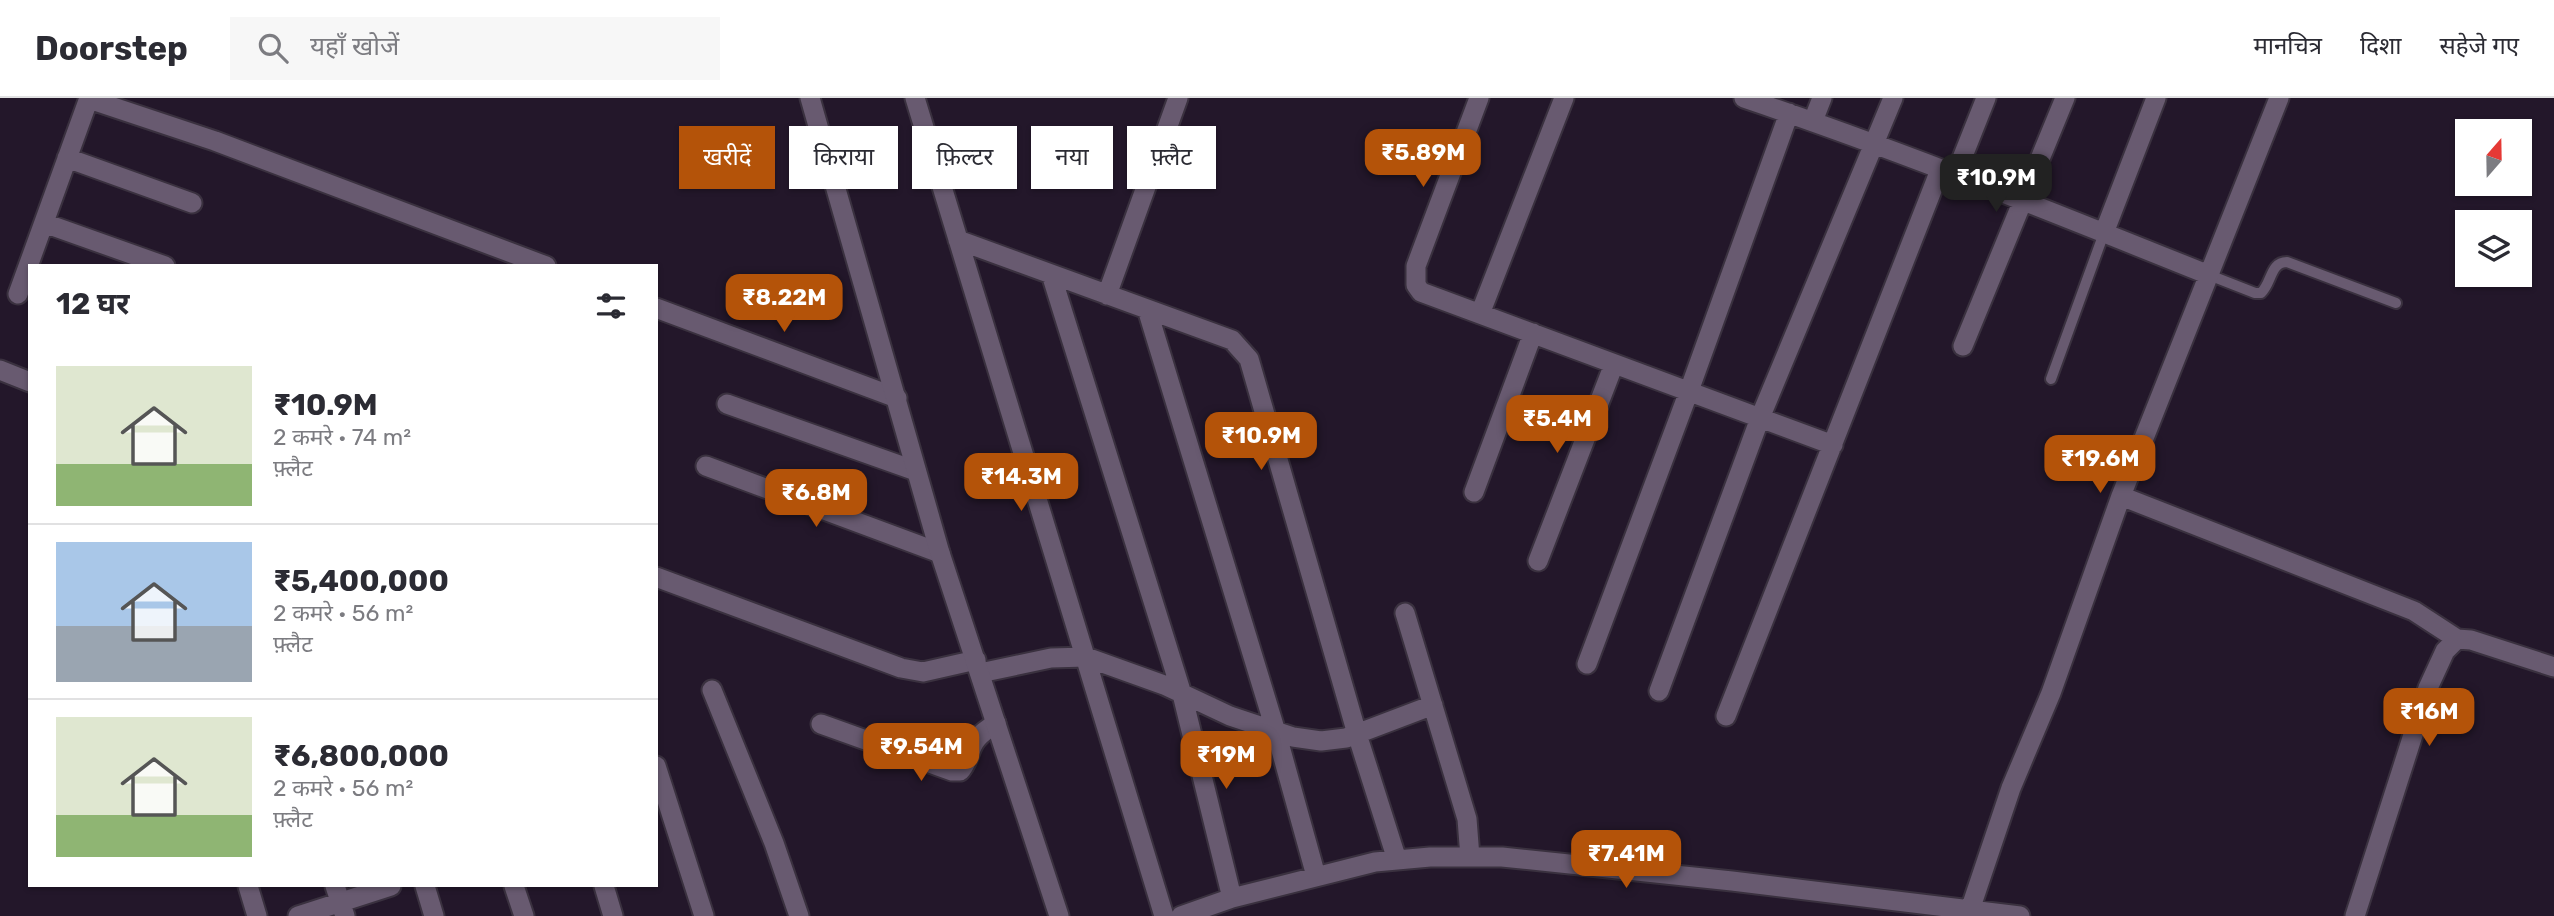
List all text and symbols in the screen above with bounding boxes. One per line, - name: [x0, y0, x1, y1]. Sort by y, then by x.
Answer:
- search box: [230, 17, 720, 80]
- text: Doorstep: [35, 29, 188, 68]
- icon: search: [254, 29, 292, 67]
- text: यहाँ खोजें: [310, 31, 399, 62]
- text: मानचित्र: [2253, 32, 2322, 60]
- text: दिशा: [2360, 32, 2402, 60]
- text: सहेजे गए: [2440, 32, 2519, 60]
- north arrow: [2455, 119, 2532, 196]
- map controls: [2455, 119, 2532, 287]
- chip: खरीदें: [679, 126, 775, 189]
- chip: किराया: [789, 126, 898, 189]
- chip: फ़िल्टर: [912, 126, 1017, 189]
- chip: नया: [1031, 126, 1113, 189]
- chip: फ़्लैट: [1127, 126, 1216, 189]
- pin: ₹5.89M: [1366, 130, 1480, 189]
- text: ₹5.89M: [1381, 138, 1465, 166]
- pin: ₹10.9M: [1939, 155, 2053, 214]
- text: ₹10.9M: [1956, 163, 2036, 191]
- button: layers: [2455, 210, 2532, 287]
- pin: ₹8.22M: [727, 274, 841, 334]
- text: ₹8.22M: [742, 283, 826, 311]
- text: 12 घर: [56, 286, 129, 322]
- icon: filters: [592, 287, 630, 325]
- text: ₹10.9M: [273, 387, 377, 423]
- icon: home: [112, 394, 196, 478]
- pin: ₹5.4M: [1508, 396, 1606, 455]
- text: ₹5.4M: [1522, 404, 1592, 432]
- pin: ₹10.9M: [1204, 412, 1318, 472]
- text: ₹10.9M: [1221, 421, 1301, 449]
- text: 2 कमरे · 74 m²: [273, 423, 411, 451]
- pin: ₹19.6M: [2043, 436, 2157, 495]
- text: ₹19.6M: [2060, 444, 2140, 472]
- text: फ़्लैट: [273, 454, 313, 482]
- pin: ₹14.3M: [964, 454, 1078, 513]
- text: ₹14.3M: [980, 462, 1062, 490]
- pin: ₹6.8M: [767, 470, 865, 529]
- text: ₹6.8M: [781, 478, 851, 506]
- text: ₹5,400,000: [273, 563, 449, 599]
- icon: home: [112, 570, 196, 654]
- text: 2 कमरे · 56 m²: [273, 599, 413, 627]
- text: फ़्लैट: [273, 630, 313, 658]
- pin: ₹16M: [2388, 688, 2470, 748]
- text: ₹16M: [2399, 697, 2459, 725]
- pin: ₹9.54M: [864, 724, 978, 783]
- text: ₹9.54M: [879, 732, 963, 760]
- pin: ₹19M: [1185, 732, 1267, 791]
- text: ₹6,800,000: [273, 738, 449, 774]
- text: ₹19M: [1196, 740, 1256, 768]
- icon: home: [112, 745, 196, 829]
- text: 2 कमरे · 56 m²: [273, 774, 413, 802]
- text: फ़्लैट: [273, 805, 313, 833]
- pin: ₹7.41M: [1569, 830, 1683, 890]
- text: ₹7.41M: [1587, 839, 1665, 867]

